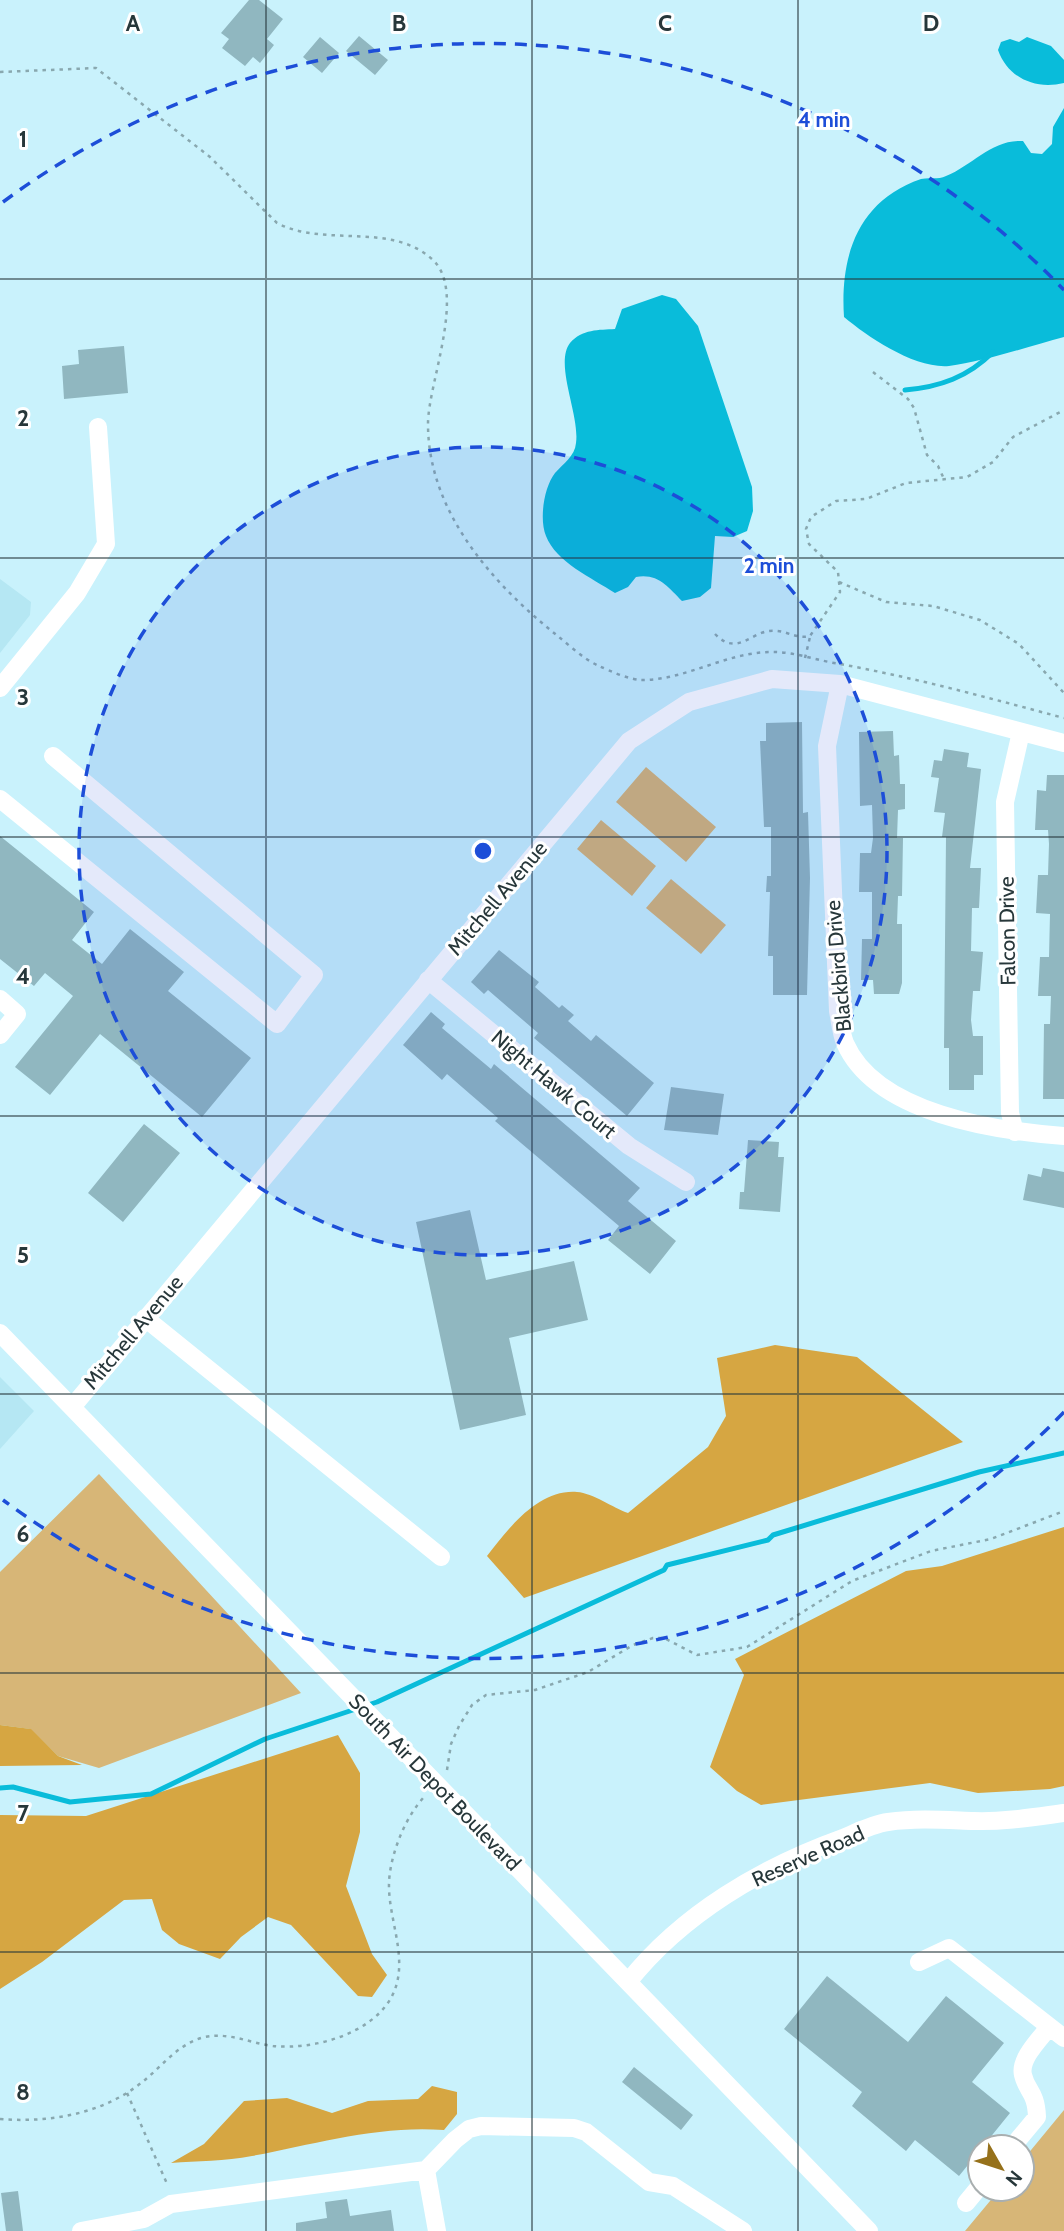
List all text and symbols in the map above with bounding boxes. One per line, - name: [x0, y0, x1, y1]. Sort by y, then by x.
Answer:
- text: A: [126, 9, 141, 37]
- text: B: [392, 9, 406, 37]
- text: C: [658, 9, 672, 37]
- text: D: [923, 9, 939, 37]
- text: 4 min: [798, 107, 850, 132]
- text: 1: [19, 125, 27, 153]
- text: 2: [17, 404, 29, 432]
- text: 2 min: [744, 553, 794, 578]
- text: 3: [17, 683, 29, 711]
- street label: Mitchell Avenue: [442, 836, 552, 960]
- centre of rings: [471, 839, 495, 863]
- street label: Falcon Drive: [994, 876, 1020, 986]
- street label: Blackbird Drive: [820, 899, 856, 1033]
- text: 4: [16, 962, 30, 990]
- street label: Night Hawk Court: [487, 1025, 621, 1143]
- text: 5: [17, 1241, 29, 1269]
- street label: Mitchell Avenue: [78, 1270, 188, 1394]
- text: 6: [17, 1520, 29, 1548]
- street label: South Air Depot Boulevard: [344, 1688, 526, 1876]
- text: 7: [17, 1799, 29, 1827]
- street label: Reserve Road: [748, 1820, 868, 1892]
- text: 8: [16, 2078, 30, 2106]
- north arrow: [966, 2133, 1036, 2203]
- text: N: [1001, 2166, 1027, 2191]

